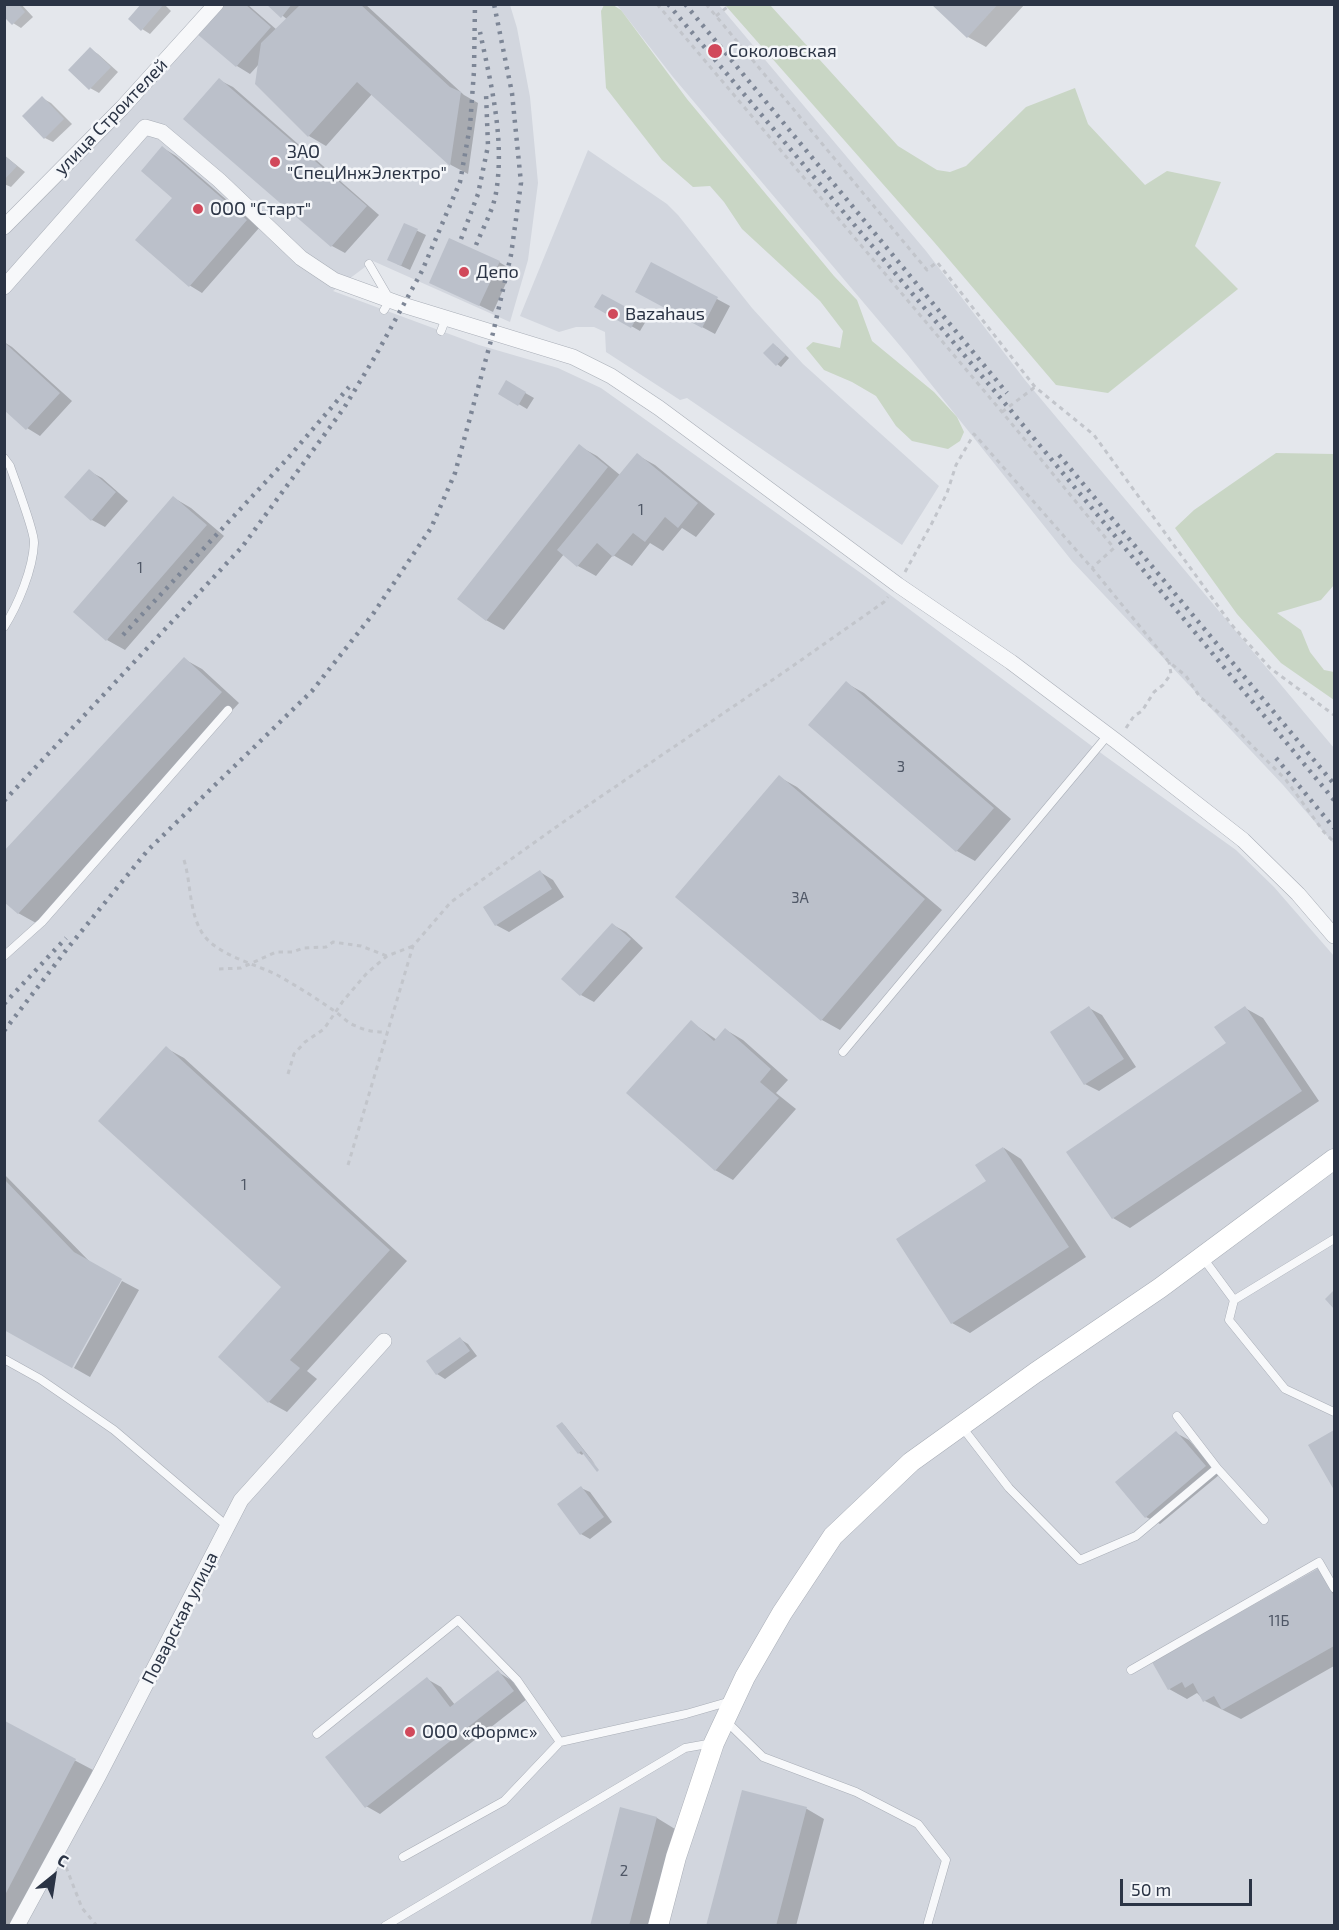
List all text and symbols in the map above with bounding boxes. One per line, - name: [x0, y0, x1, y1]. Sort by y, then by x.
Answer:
- place label: Соколовская: [728, 40, 837, 62]
- marker: Соколовская: [706, 42, 724, 60]
- street label: улица Строителей: [50, 54, 172, 180]
- place label: ЗАО "СпецИнжЭлектро": [287, 141, 447, 184]
- marker: ЗАО "СпецИнжЭлектро": [268, 155, 282, 169]
- place label: ООО "Старт": [210, 198, 311, 220]
- marker: ООО "Старт": [191, 202, 205, 216]
- place label: Депо: [476, 261, 519, 283]
- marker: Депо: [457, 265, 471, 279]
- place label: Bazahaus: [625, 303, 705, 325]
- marker: Bazahaus: [606, 307, 620, 321]
- house number: 1: [638, 501, 644, 519]
- house number: 1: [137, 559, 143, 577]
- house number: 3: [897, 758, 905, 776]
- house number: 3А: [791, 889, 809, 907]
- house number: 1: [241, 1176, 247, 1194]
- street label: Поварская улица: [137, 1548, 223, 1688]
- house number: 11Б: [1269, 1612, 1289, 1630]
- place label: ООО «Формс»: [422, 1721, 537, 1743]
- marker: ООО «Формс»: [403, 1725, 417, 1739]
- north arrow: [24, 1846, 84, 1906]
- text: С: [54, 1849, 72, 1871]
- house number: 2: [620, 1862, 628, 1880]
- scale bar: [1123, 1867, 1255, 1905]
- text: 50 m: [1131, 1878, 1171, 1900]

